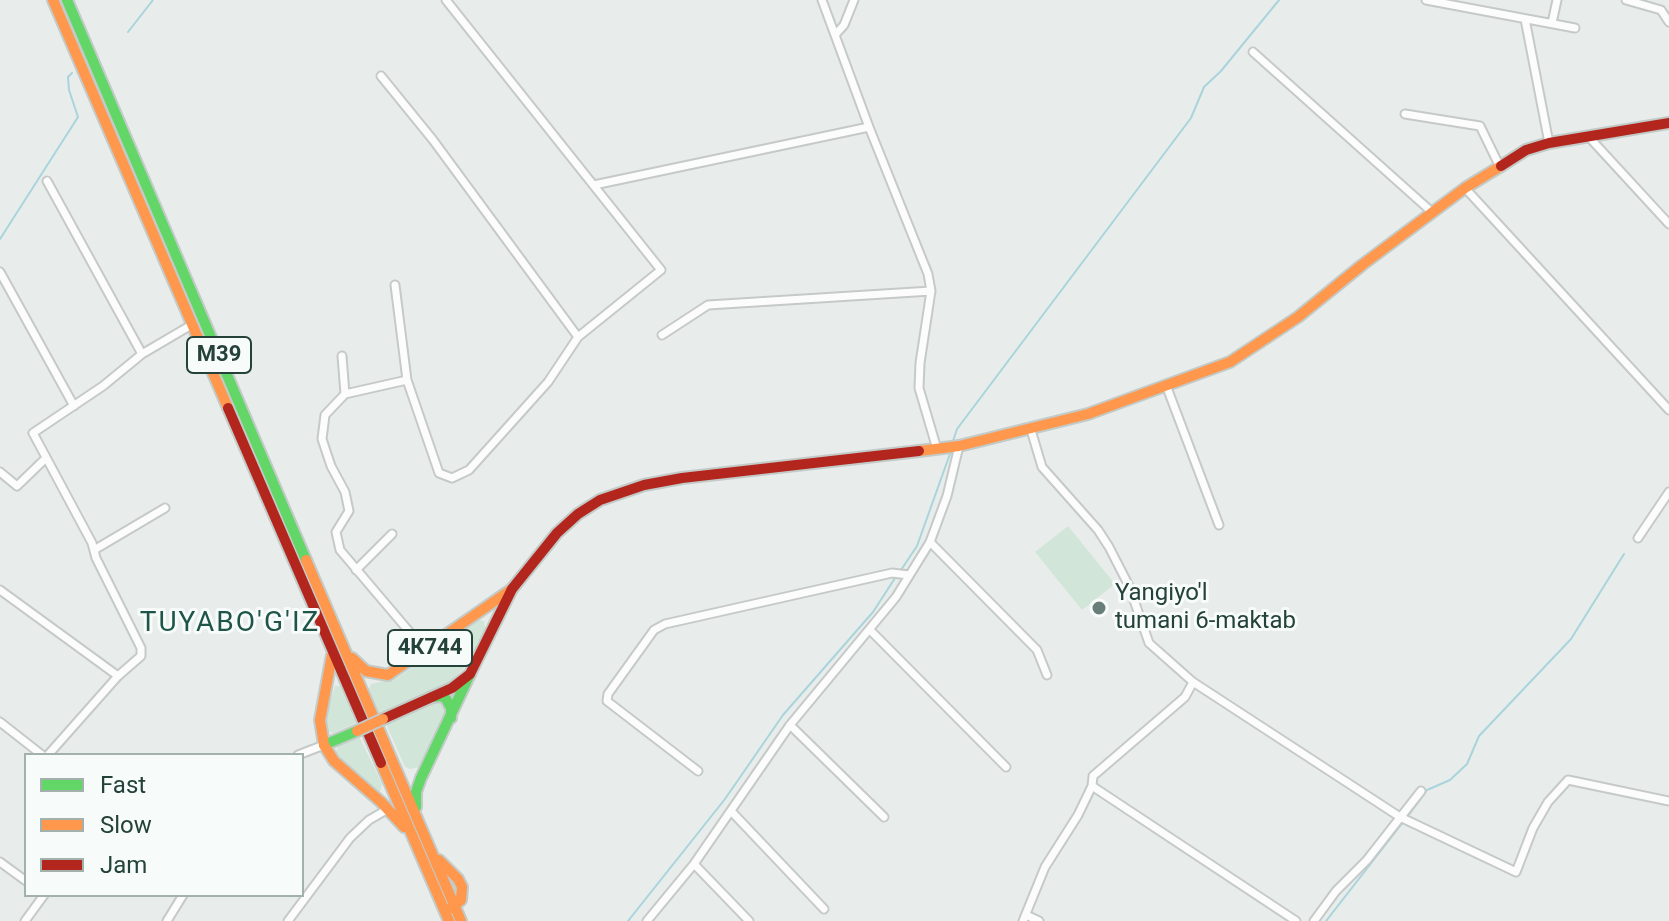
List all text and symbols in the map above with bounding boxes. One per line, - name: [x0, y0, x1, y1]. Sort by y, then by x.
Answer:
- road number: M39: [187, 337, 251, 373]
- place label: Yangiyo'l tumani 6-maktab: [1115, 580, 1296, 636]
- marker: Yangiyo'l tumani 6-maktab: [1090, 599, 1108, 617]
- district label: TUYABO'G'IZ: [140, 607, 320, 641]
- road number: 4К744: [388, 630, 472, 666]
- legend: [24, 753, 304, 897]
- text: Fast: [100, 771, 146, 799]
- text: Slow: [100, 811, 152, 839]
- text: Jam: [100, 851, 147, 879]

